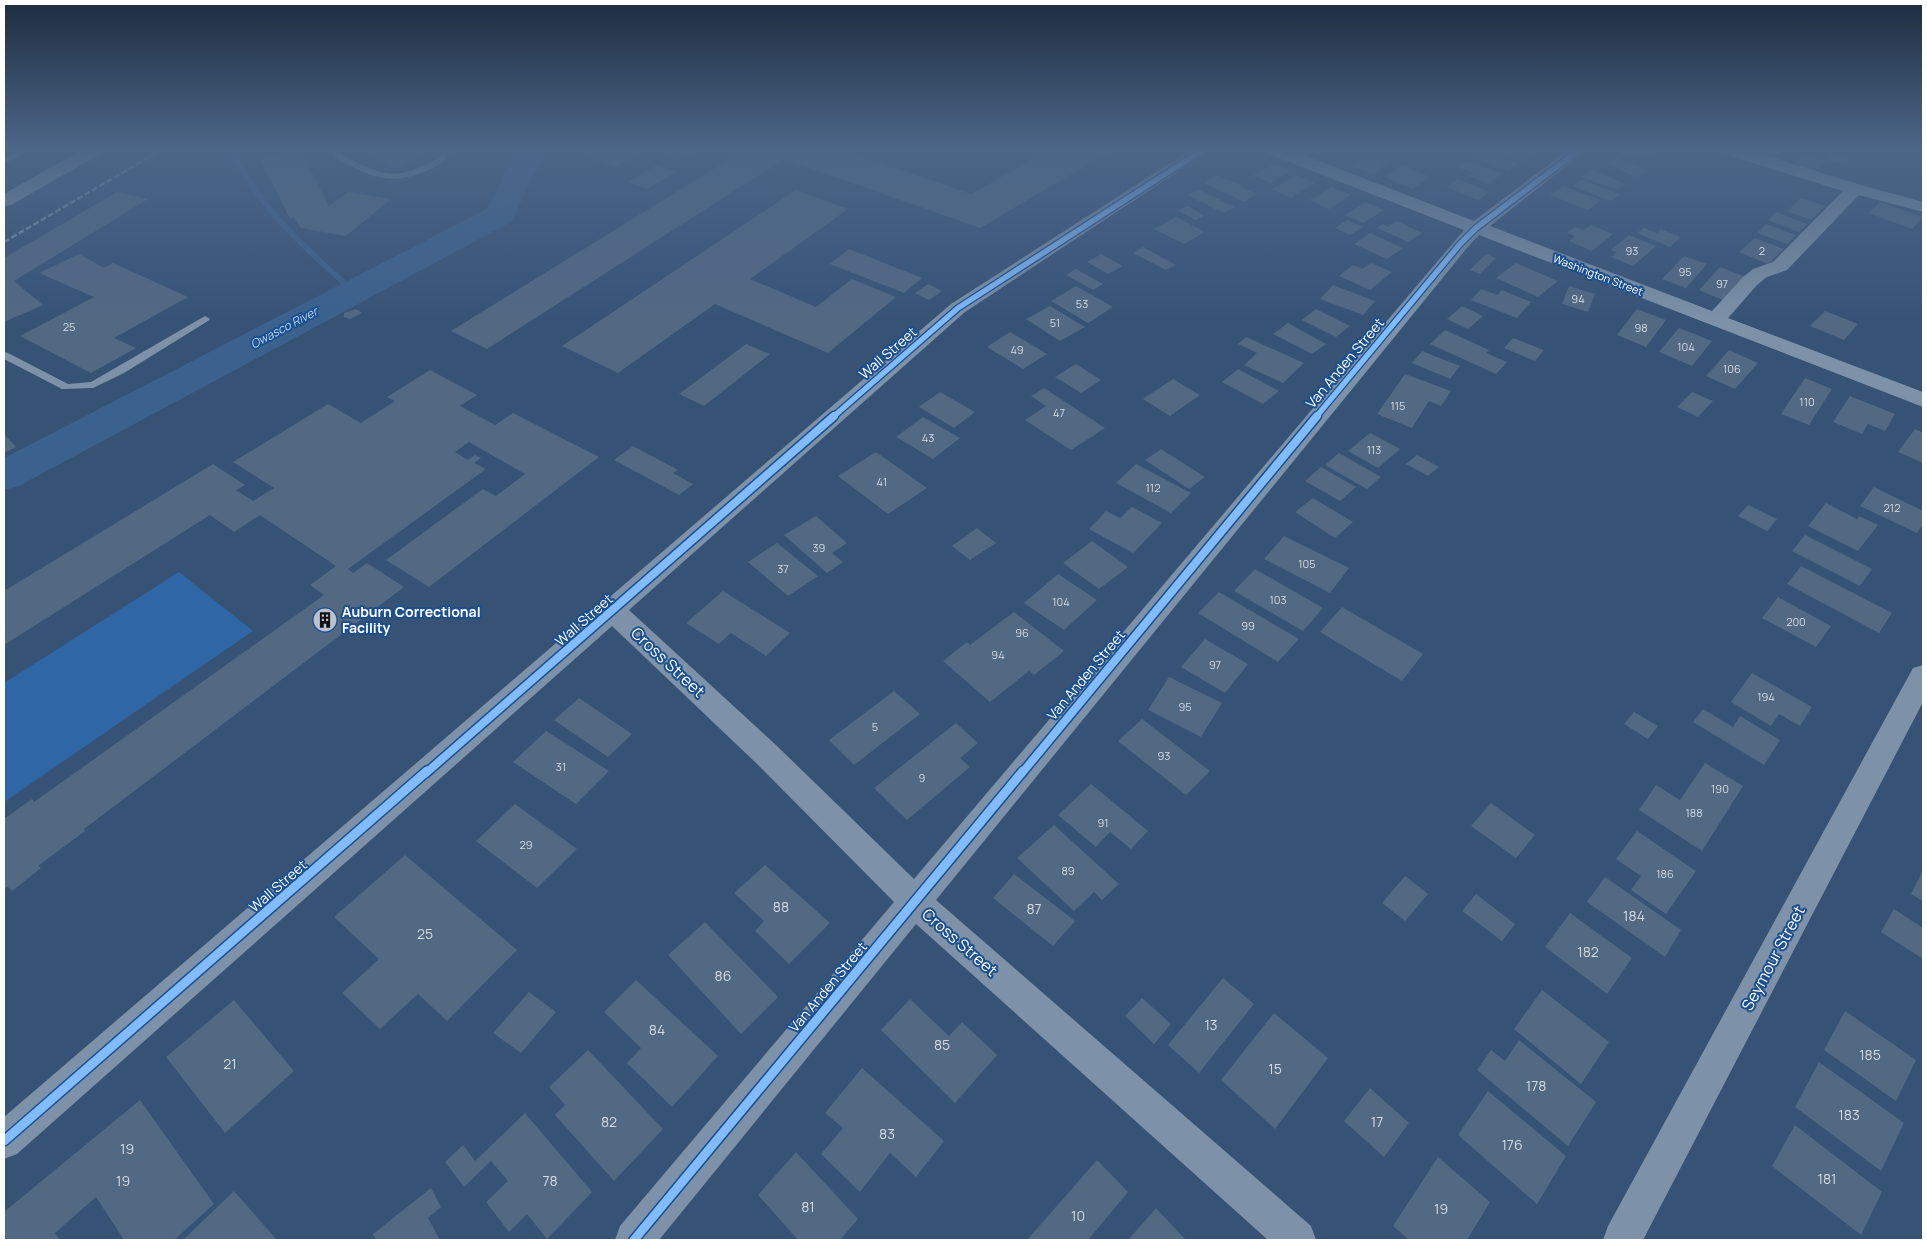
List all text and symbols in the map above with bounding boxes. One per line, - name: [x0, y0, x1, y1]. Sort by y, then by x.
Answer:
- house number: 93: [1626, 243, 1638, 258]
- house number: 2: [1759, 243, 1765, 258]
- street label: Washington Street: [1551, 250, 1645, 299]
- house number: 95: [1678, 264, 1692, 279]
- house number: 97: [1716, 276, 1728, 291]
- house number: 94: [1571, 291, 1585, 306]
- house number: 53: [1076, 296, 1088, 311]
- water label: Owasco River: [247, 302, 322, 352]
- street label: Van Anden Street: [1301, 313, 1388, 412]
- house number: 51: [1050, 315, 1060, 330]
- house number: 25: [63, 319, 75, 334]
- house number: 98: [1634, 320, 1648, 335]
- street label: Wall Street: [855, 322, 921, 383]
- house number: 104: [1677, 339, 1695, 354]
- house number: 49: [1010, 342, 1024, 357]
- house number: 106: [1723, 361, 1741, 376]
- house number: 110: [1799, 394, 1815, 409]
- house number: 115: [1391, 398, 1405, 413]
- house number: 47: [1053, 405, 1065, 420]
- house number: 43: [922, 430, 934, 445]
- house number: 113: [1367, 442, 1381, 457]
- house number: 41: [877, 474, 887, 489]
- house number: 112: [1146, 480, 1160, 495]
- house number: 212: [1884, 500, 1900, 515]
- house number: 39: [813, 540, 826, 555]
- house number: 105: [1298, 556, 1316, 571]
- house number: 37: [777, 561, 789, 576]
- street label: Wall Street: [551, 589, 617, 650]
- house number: 103: [1269, 592, 1287, 607]
- house number: 104: [1052, 594, 1070, 609]
- place label: Auburn Correctional Facility: [342, 602, 481, 637]
- building icon: Auburn Correctional Facility: [312, 607, 338, 633]
- house number: 200: [1786, 614, 1806, 629]
- house number: 99: [1241, 618, 1255, 633]
- street label: Cross Street: [626, 622, 710, 702]
- house number: 96: [1015, 625, 1029, 640]
- street label: Van Anden Street: [1042, 625, 1129, 724]
- house number: 94: [991, 647, 1005, 662]
- house number: 97: [1209, 657, 1221, 672]
- house number: 194: [1757, 689, 1775, 704]
- house number: 95: [1178, 699, 1192, 714]
- house number: 5: [872, 719, 878, 734]
- house number: 93: [1158, 748, 1170, 763]
- house number: 31: [556, 759, 566, 774]
- house number: 9: [919, 770, 926, 785]
- house number: 190: [1711, 781, 1729, 796]
- house number: 188: [1685, 805, 1703, 820]
- house number: 91: [1097, 815, 1109, 830]
- house number: 29: [519, 837, 533, 852]
- street label: Wall Street: [245, 855, 311, 916]
- house number: 89: [1061, 863, 1075, 878]
- house number: 186: [1656, 866, 1674, 881]
- house number: 88: [773, 897, 789, 916]
- house number: 87: [1026, 899, 1042, 918]
- street label: Seymour Street: [1736, 902, 1810, 1014]
- street label: Cross Street: [918, 903, 1002, 981]
- house number: 184: [1623, 906, 1645, 925]
- house number: 25: [417, 924, 433, 943]
- street label: Van Anden Street: [784, 937, 871, 1036]
- house number: 182: [1577, 942, 1599, 961]
- house number: 86: [715, 966, 731, 985]
- house number: 13: [1204, 1015, 1218, 1034]
- house number: 84: [649, 1020, 665, 1039]
- house number: 85: [934, 1035, 950, 1054]
- house number: 185: [1859, 1045, 1881, 1064]
- house number: 21: [223, 1054, 237, 1073]
- house number: 15: [1268, 1059, 1282, 1078]
- house number: 178: [1526, 1076, 1546, 1095]
- house number: 183: [1838, 1105, 1860, 1124]
- house number: 82: [601, 1112, 617, 1131]
- house number: 17: [1371, 1112, 1383, 1131]
- house number: 83: [879, 1124, 895, 1143]
- house number: 176: [1501, 1135, 1523, 1154]
- house number: 19: [120, 1139, 134, 1158]
- house number: 181: [1817, 1169, 1837, 1188]
- house number: 19: [116, 1171, 130, 1190]
- house number: 78: [542, 1171, 558, 1190]
- house number: 81: [801, 1197, 815, 1216]
- house number: 19: [1434, 1199, 1448, 1218]
- house number: 10: [1071, 1206, 1085, 1225]

